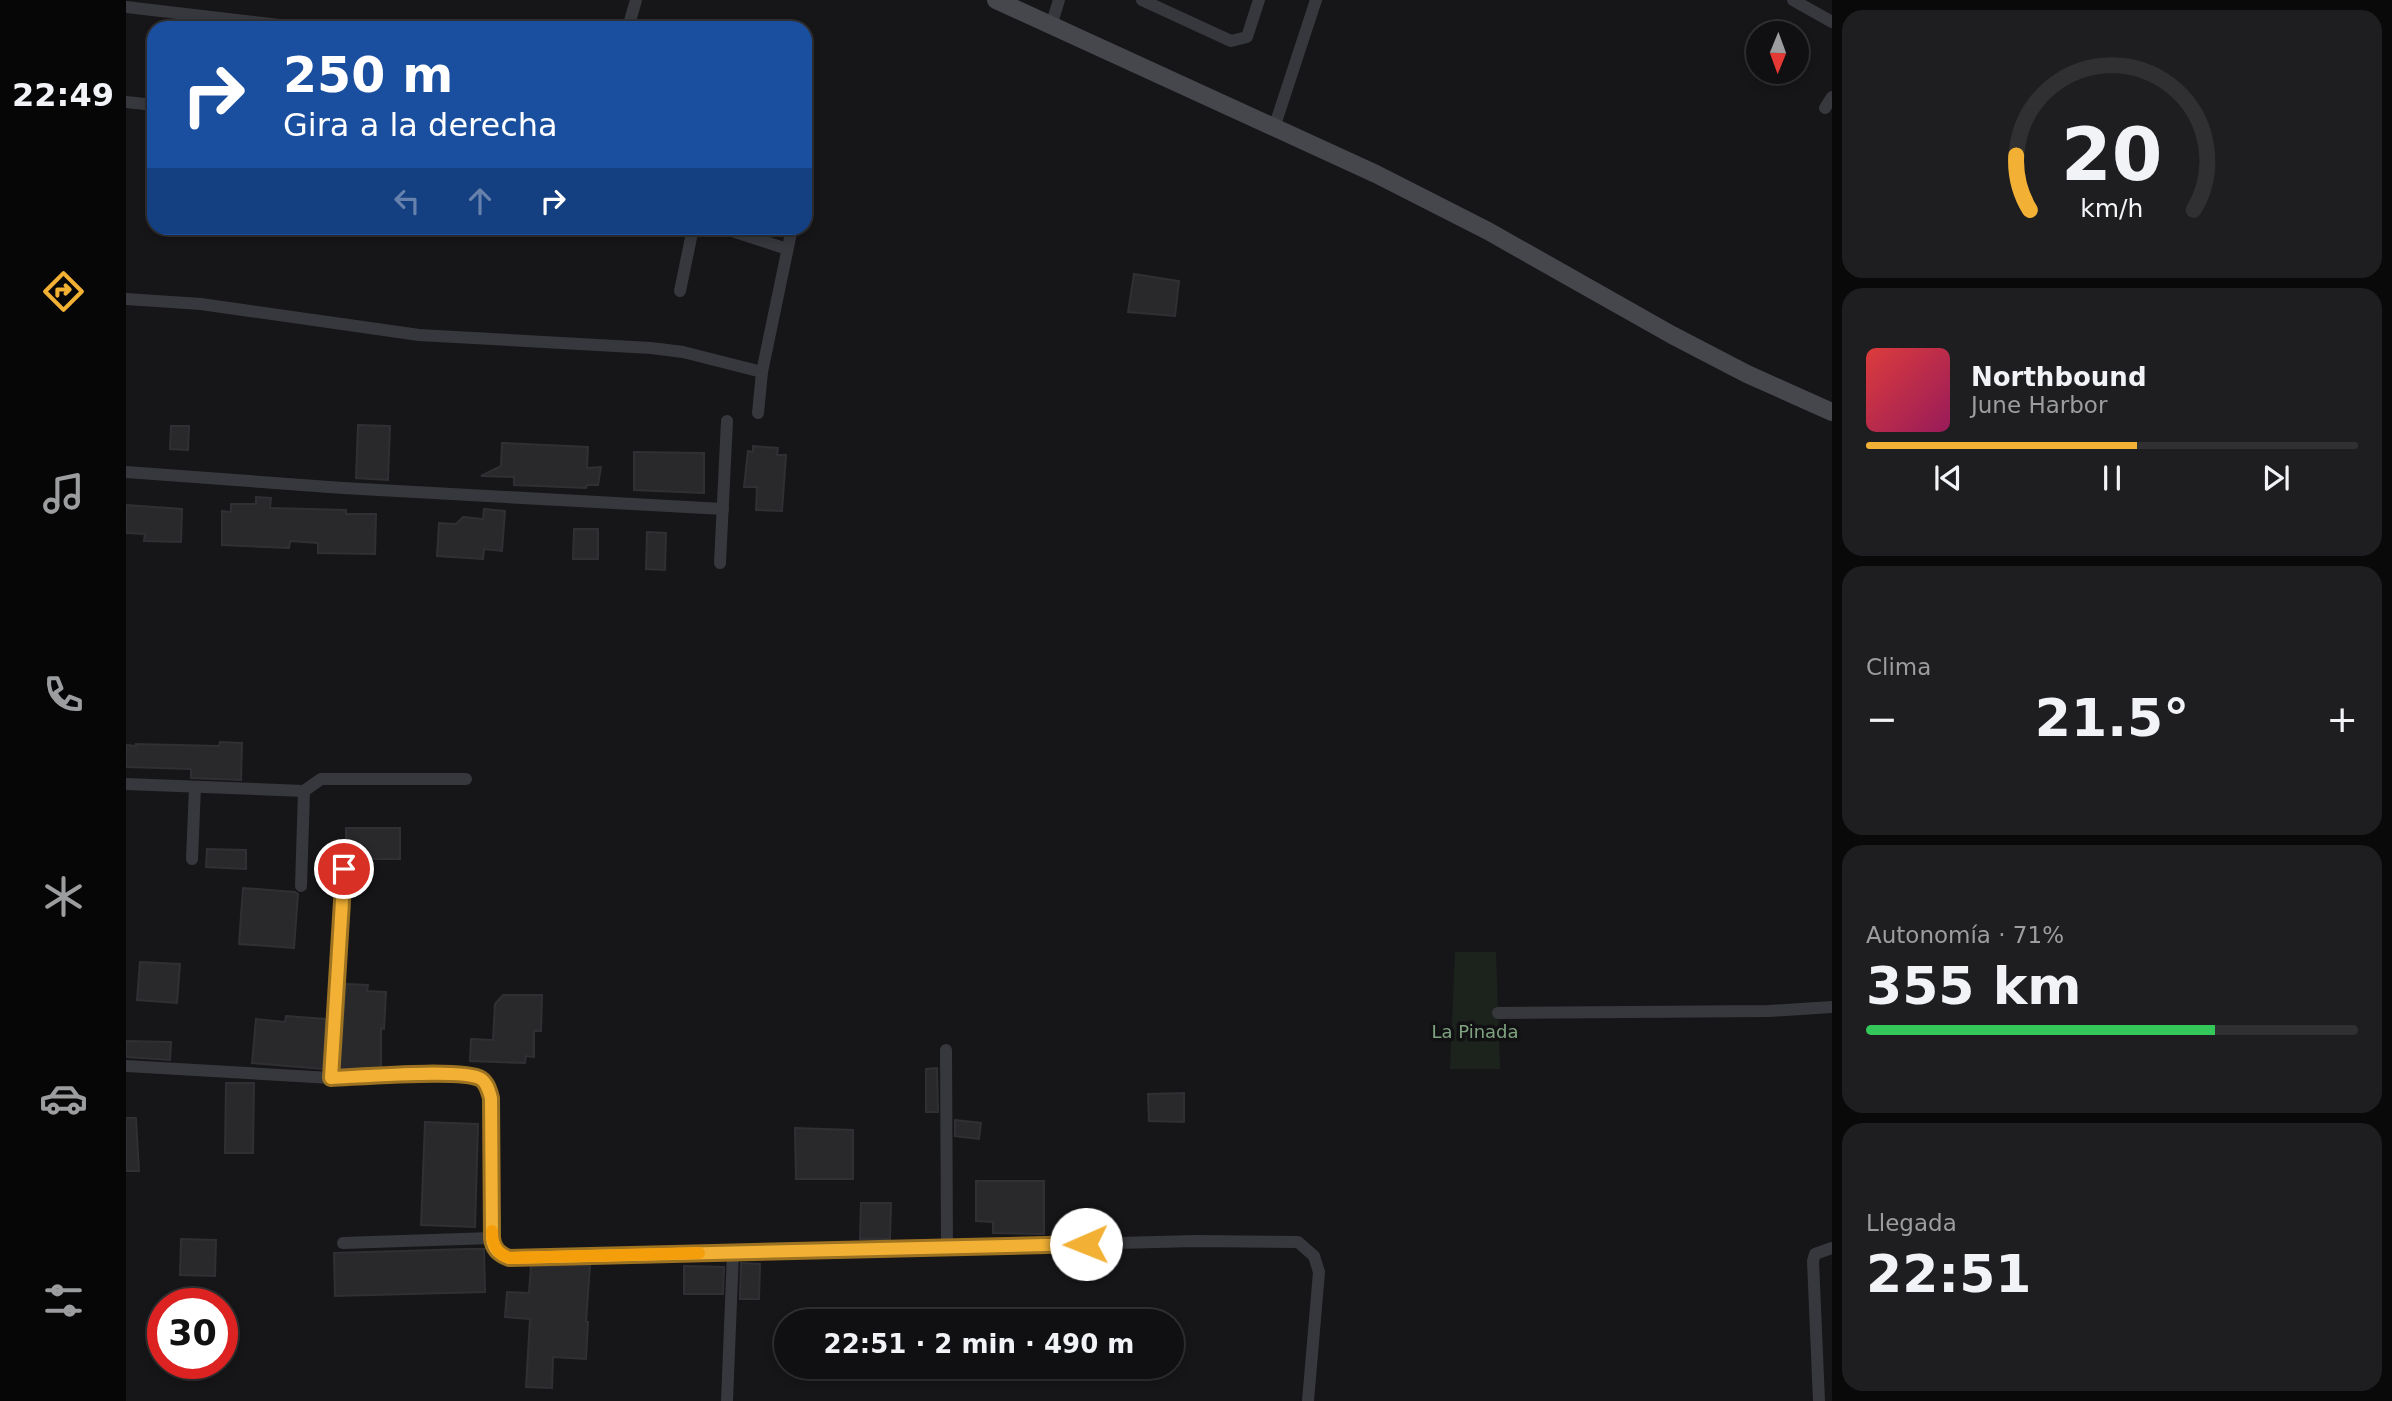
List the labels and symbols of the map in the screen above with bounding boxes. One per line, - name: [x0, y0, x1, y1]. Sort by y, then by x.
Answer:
- north arrow: [1746, 21, 1810, 84]
- pin: [314, 839, 374, 899]
- park label: La Pinada: [1431, 1021, 1519, 1042]
- position arrow: [1049, 1207, 1123, 1281]
- speed limit sign: 30: [147, 1288, 238, 1379]

